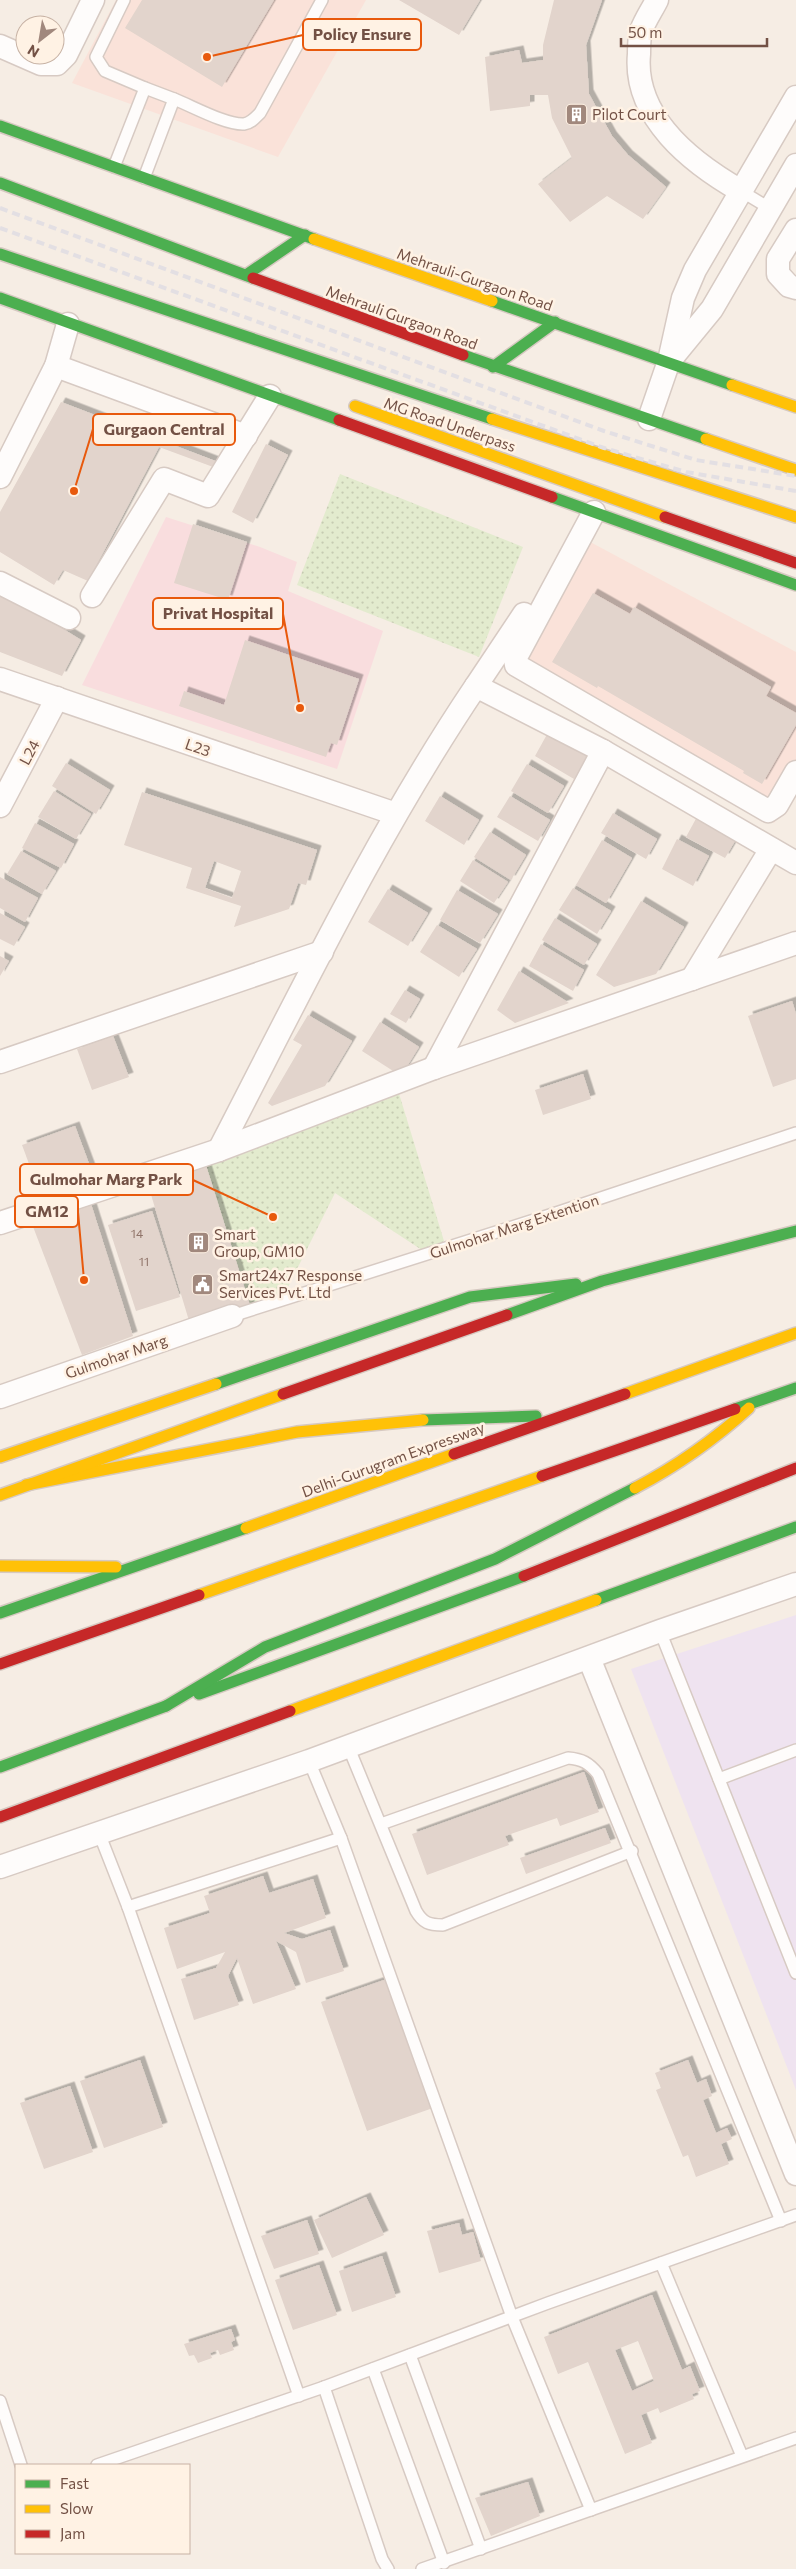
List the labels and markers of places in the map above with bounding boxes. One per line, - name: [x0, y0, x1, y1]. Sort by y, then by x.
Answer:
- callout: Policy Ensure: [303, 19, 421, 50]
- building icon: Pilot Court: [564, 102, 588, 126]
- place label: Pilot Court: [592, 105, 667, 123]
- callout: Gurgaon Central: [93, 414, 235, 445]
- callout: Privat Hospital: [153, 598, 283, 629]
- callout: Gulmohar Marg Park: [20, 1164, 193, 1195]
- callout: GM12: [15, 1196, 78, 1227]
- place label: Smart Group, GM10: [214, 1225, 304, 1260]
- building icon: Smart Group, GM10: [186, 1231, 210, 1255]
- place label: Smart24x7 Response Services Pvt. Ltd: [219, 1266, 362, 1301]
- public building icon: Smart24x7 Response Services Pvt. Ltd: [191, 1272, 215, 1296]

